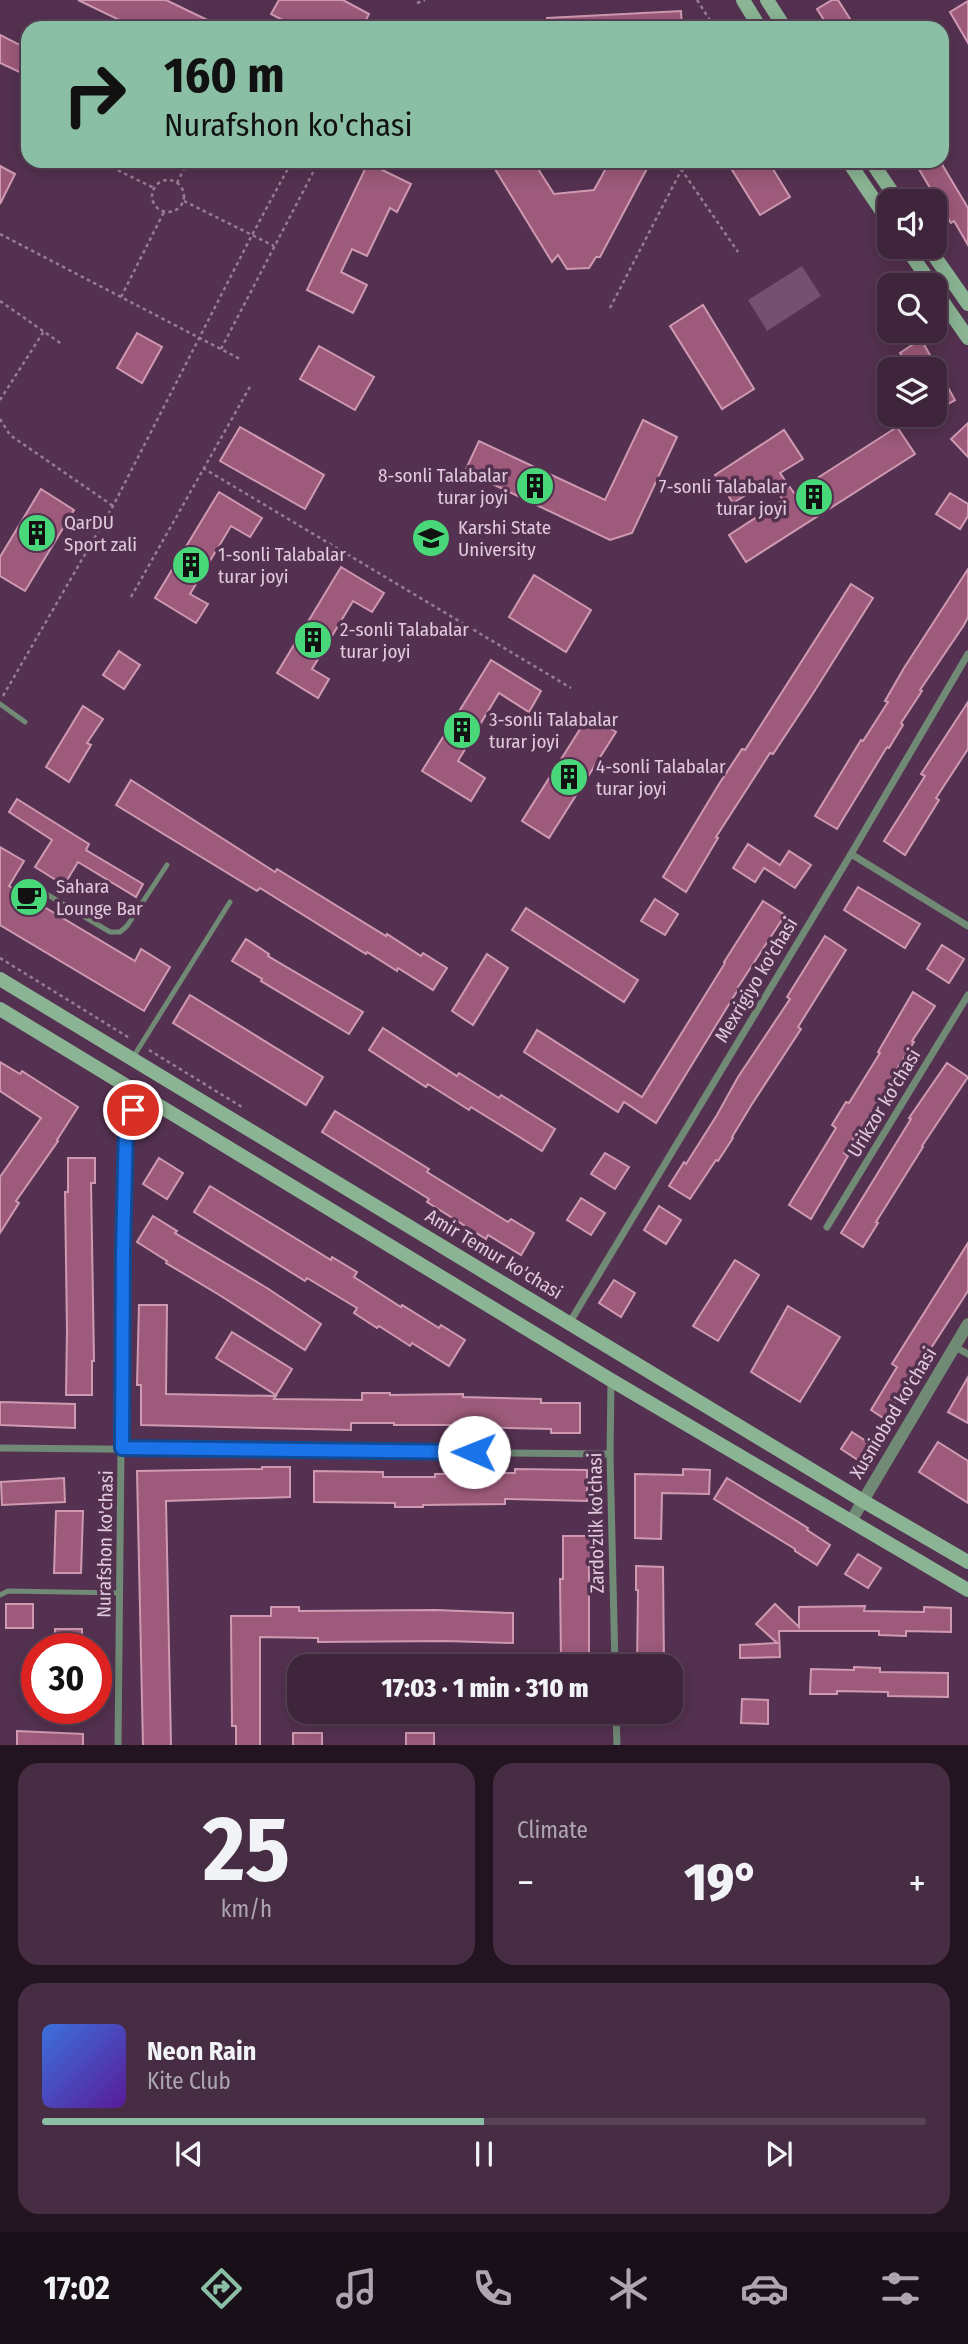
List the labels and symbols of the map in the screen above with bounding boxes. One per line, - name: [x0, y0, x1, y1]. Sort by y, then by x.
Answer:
- place label: 8-sonli Talabalar turar joyi: [378, 464, 508, 509]
- building icon: 8-sonli Talabalar turar joyi: [514, 465, 556, 507]
- place label: 7-sonli Talabalar turar joyi: [659, 475, 787, 520]
- building icon: 7-sonli Talabalar turar joyi: [793, 476, 835, 518]
- place label: QarDU Sport zali: [64, 511, 137, 556]
- building icon: QarDU Sport zali: [16, 512, 58, 554]
- place label: Karshi State University: [458, 516, 551, 561]
- school or university icon: Karshi State University: [410, 517, 452, 559]
- place label: 1-sonli Talabalar turar joyi: [218, 543, 346, 588]
- building icon: 1-sonli Talabalar turar joyi: [170, 544, 212, 586]
- place label: 2-sonli Talabalar turar joyi: [340, 618, 469, 663]
- building icon: 2-sonli Talabalar turar joyi: [292, 619, 334, 661]
- place label: 3-sonli Talabalar turar joyi: [489, 708, 618, 753]
- building icon: 3-sonli Talabalar turar joyi: [441, 709, 483, 751]
- place label: 4-sonli Talabalar turar joyi: [596, 755, 726, 800]
- building icon: 4-sonli Talabalar turar joyi: [548, 756, 590, 798]
- place label: Sahara Lounge Bar: [56, 875, 143, 920]
- cafe icon: Sahara Lounge Bar: [8, 876, 50, 918]
- street label: Mexrigiyo ko'chasi: [710, 913, 802, 1047]
- street label: Urikzor ko'chasi: [843, 1045, 925, 1161]
- pin: [103, 1080, 163, 1140]
- street label: Amir Temur ko'chasi: [421, 1204, 567, 1304]
- street label: Xusniobod ko'chasi: [845, 1343, 941, 1483]
- position arrow: [437, 1415, 511, 1489]
- street label: Zardo'zlik ko'chasi: [583, 1452, 609, 1594]
- street label: Nurafshon ko'chasi: [92, 1470, 118, 1618]
- speed limit sign: 30: [21, 1633, 112, 1724]

